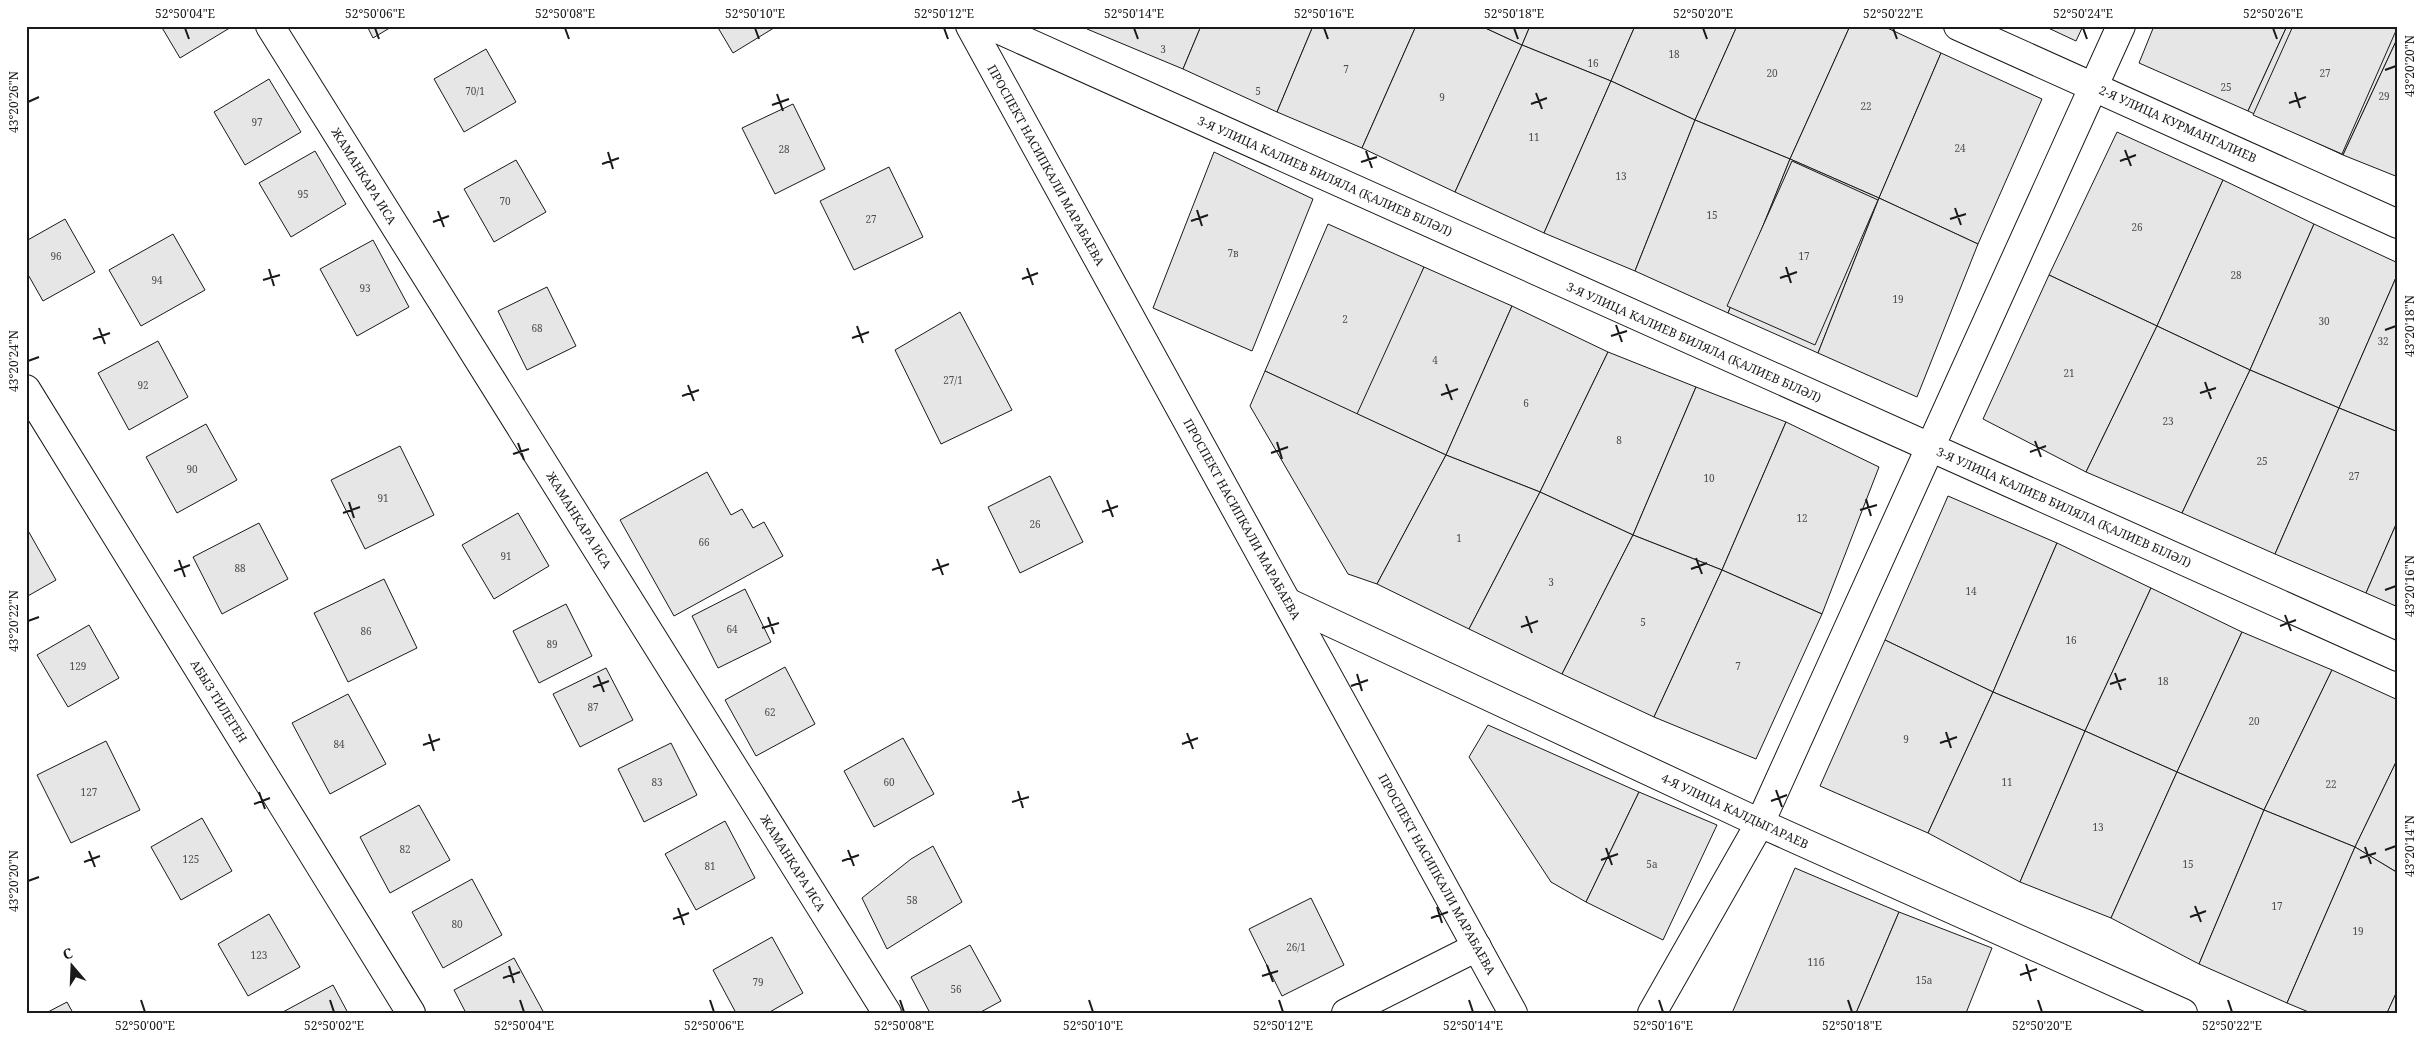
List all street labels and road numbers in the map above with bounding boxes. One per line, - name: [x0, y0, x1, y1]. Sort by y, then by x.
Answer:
- street label: ПРОСПЕКТ НАСИПКАЛИ МАРАБАЕВА: [983, 61, 1109, 269]
- street label: 2-Я УЛИЦА КУРМАНГАЛИЕВ: [2096, 81, 2260, 167]
- street label: 3-Я УЛИЦА КАЛИЕВ БИЛЯЛА (ҚАЛИЕВ БІЛӘЛ): [1195, 112, 1455, 240]
- street label: ЖАМАНКАРА ИСА: [327, 124, 401, 228]
- street label: 3-Я УЛИЦА КАЛИЕВ БИЛЯЛА (ҚАЛИЕВ БІЛӘЛ): [1564, 278, 1824, 406]
- street label: ПРОСПЕКТ НАСИПКАЛИ МАРАБАЕВА: [1179, 415, 1305, 623]
- street label: 3-Я УЛИЦА КАЛИЕВ БИЛЯЛА (ҚАЛИЕВ БІЛӘЛ): [1934, 443, 2194, 571]
- street label: ЖАМАНКАРА ИСА: [542, 468, 616, 572]
- street label: АБЫЗ ТИЛЕГЕН: [187, 656, 252, 746]
- street label: 4-Я УЛИЦА КАЛДЫГАРАЕВ: [1659, 769, 1812, 853]
- street label: ПРОСПЕКТ НАСИПКАЛИ МАРАБАЕВА: [1374, 770, 1500, 978]
- street label: ЖАМАНКАРА ИСА: [756, 811, 830, 915]

